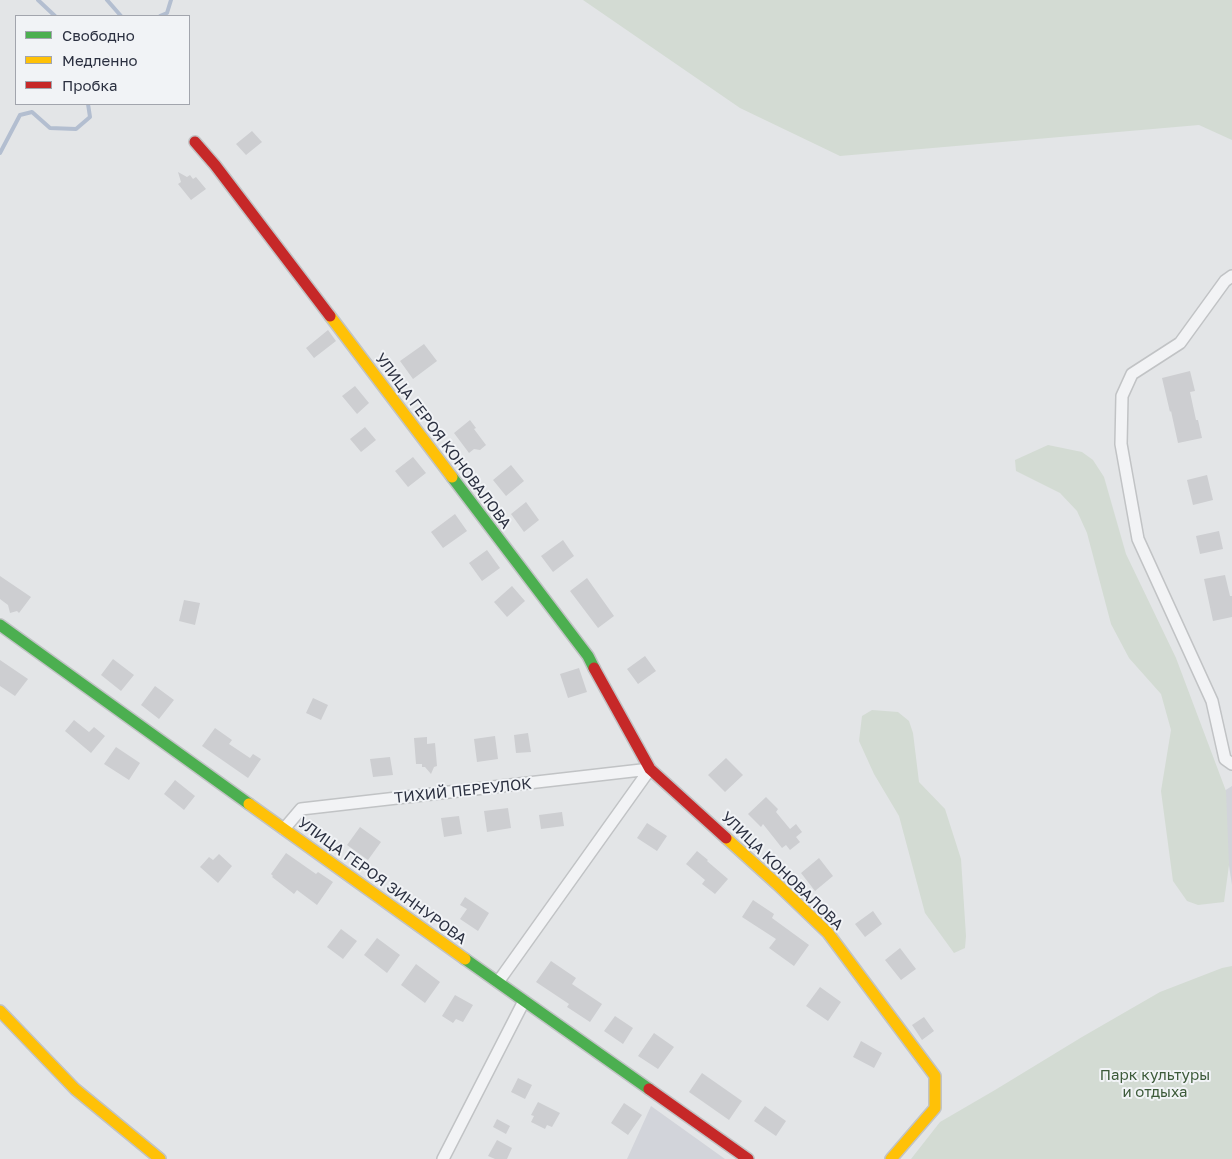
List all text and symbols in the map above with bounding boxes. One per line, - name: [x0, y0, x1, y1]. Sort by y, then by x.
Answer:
- legend: [15, 15, 190, 105]
- text: Свободно: [62, 26, 135, 44]
- text: Медленно: [62, 51, 138, 69]
- text: Пробка: [62, 76, 117, 94]
- street label: УЛИЦА ГЕРОЯ КОНОВАЛОВА: [371, 350, 515, 532]
- street label: ТИХИЙ ПЕРЕУЛОК: [393, 775, 533, 807]
- street label: УЛИЦА КОНОВАЛОВА: [717, 808, 847, 934]
- street label: УЛИЦА ГЕРОЯ ЗИННУРОВА: [294, 814, 470, 948]
- park label: Парк культуры и отдыха: [1100, 1066, 1210, 1101]

